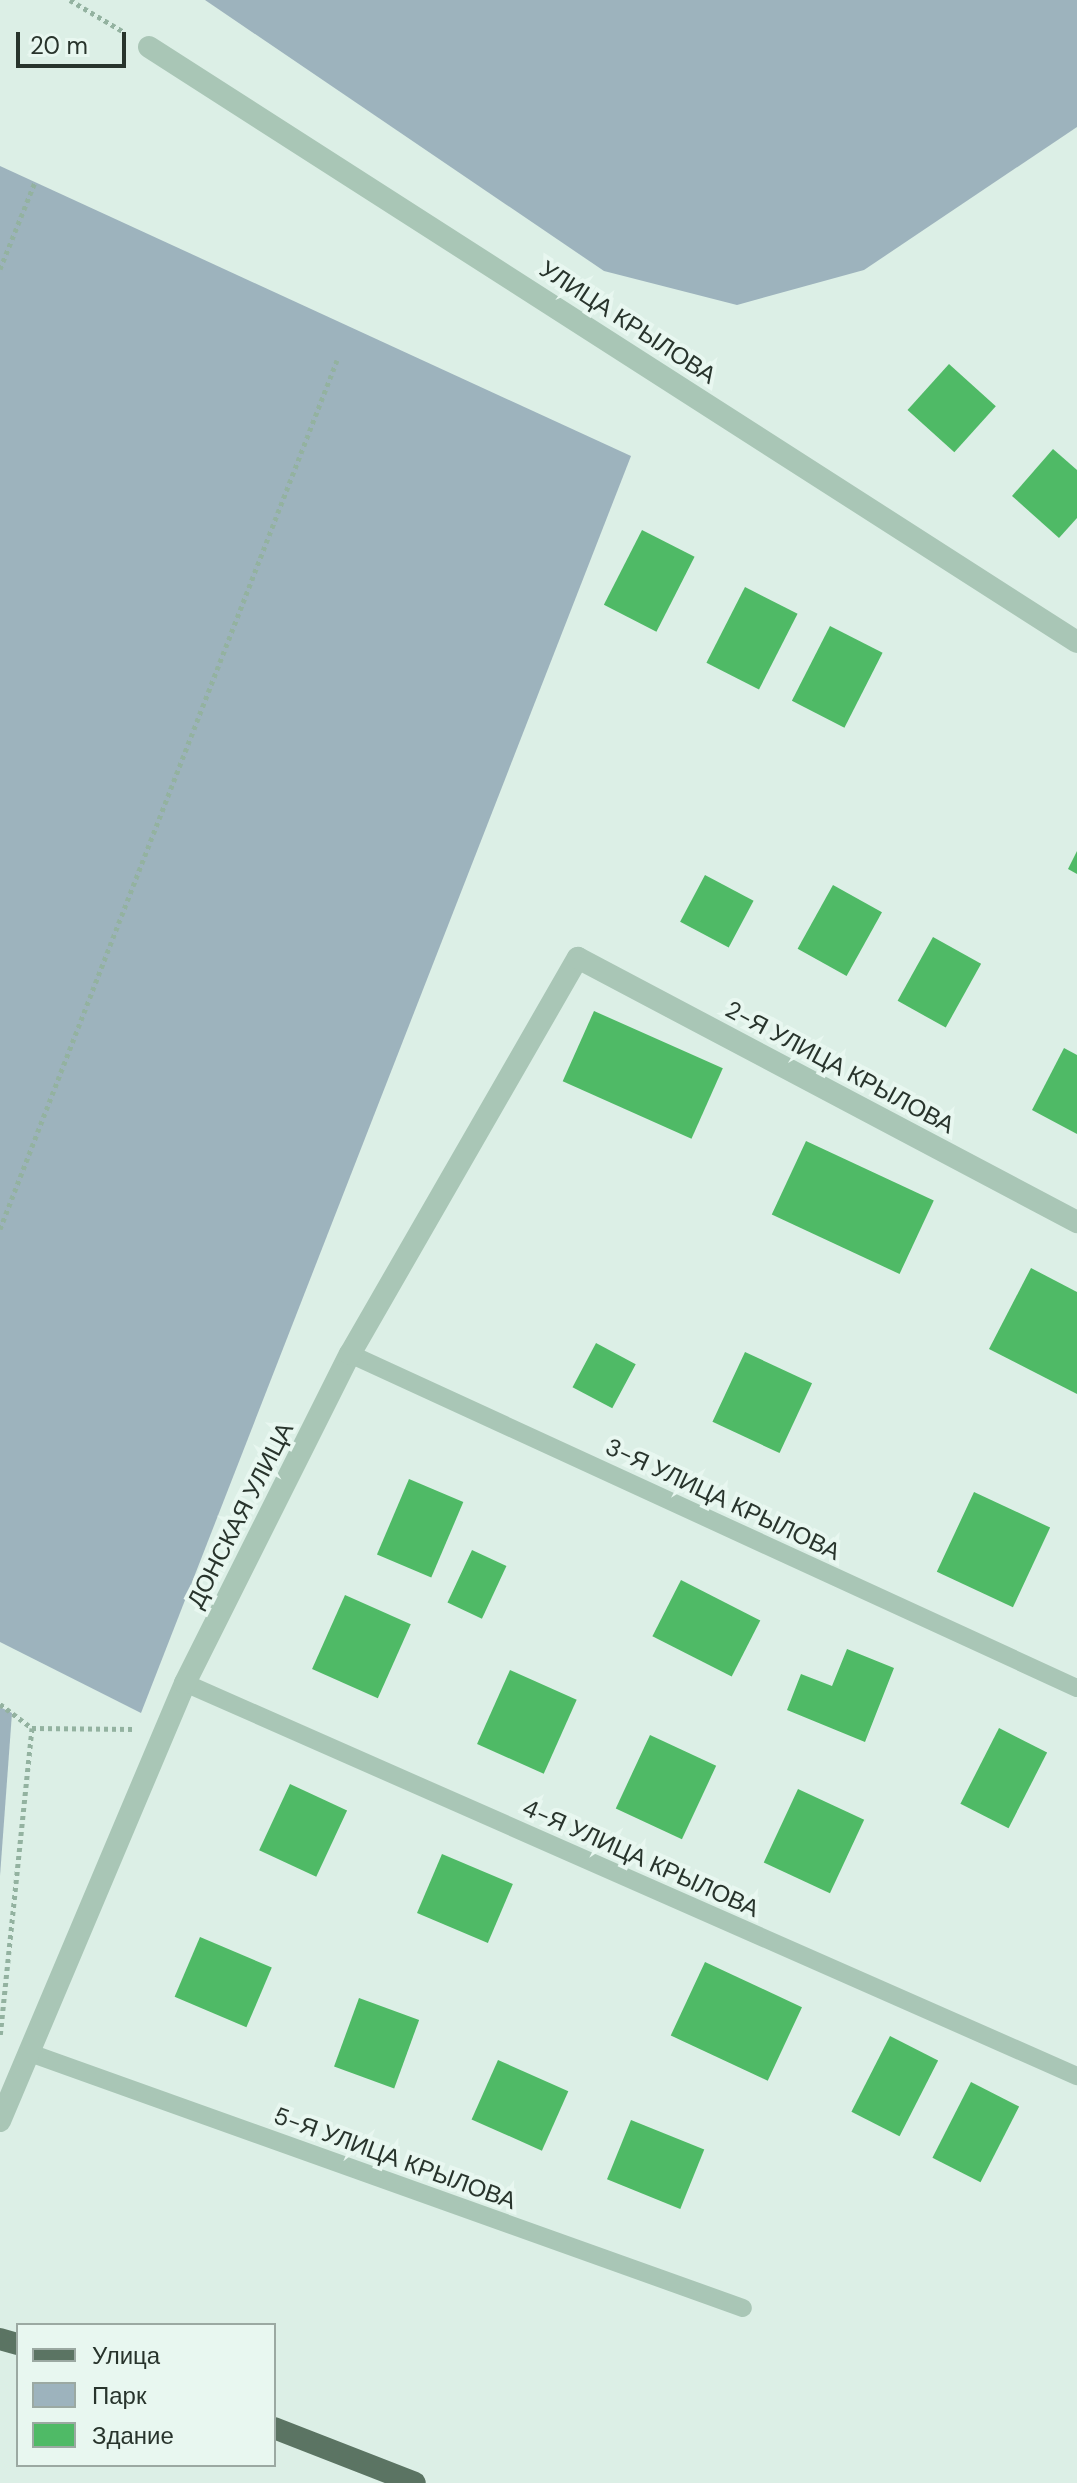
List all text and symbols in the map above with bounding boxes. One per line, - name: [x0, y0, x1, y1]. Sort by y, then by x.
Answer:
- scale bar: [20, 16, 130, 66]
- text: 20 m: [30, 30, 88, 61]
- street label: УЛИЦА КРЫЛОВА: [534, 254, 722, 390]
- street label: 2-Я УЛИЦА КРЫЛОВА: [721, 994, 959, 1140]
- street label: ДОНСКАЯ УЛИЦА: [181, 1417, 299, 1613]
- street label: 3-Я УЛИЦА КРЫЛОВА: [601, 1432, 845, 1566]
- street label: 4-Я УЛИЦА КРЫЛОВА: [518, 1793, 764, 1923]
- street label: 5-Я УЛИЦА КРЫЛОВА: [270, 2101, 520, 2215]
- legend: [16, 2323, 276, 2467]
- text: Улица: [92, 2340, 160, 2371]
- text: Парк: [92, 2380, 146, 2411]
- text: Здание: [92, 2420, 174, 2451]

